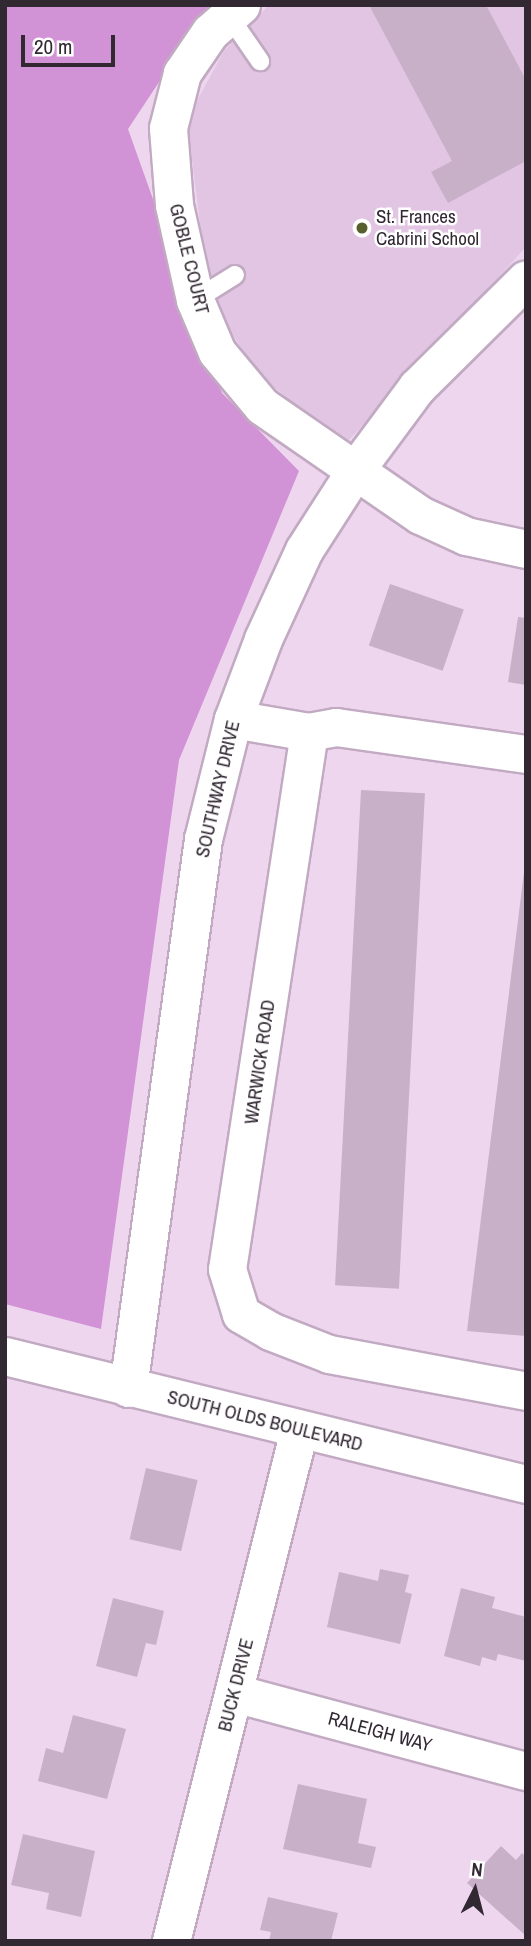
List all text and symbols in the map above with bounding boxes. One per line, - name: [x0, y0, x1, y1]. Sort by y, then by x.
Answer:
- scale bar: [24, 21, 119, 65]
- text: 20 m: [34, 32, 72, 61]
- street label: GOBLE COURT: [164, 201, 214, 317]
- place label: St. Frances Cabrini School: [376, 206, 479, 250]
- marker: St. Frances Cabrini School: [354, 220, 370, 236]
- street label: SOUTHWAY DRIVE: [191, 718, 245, 860]
- street label: WARWICK ROAD: [240, 998, 280, 1126]
- street label: SOUTH OLDS BOULEVARD: [165, 1386, 365, 1456]
- street label: BUCK DRIVE: [213, 1636, 259, 1734]
- street label: RALEIGH WAY: [326, 1707, 434, 1757]
- north arrow: [440, 1855, 510, 1925]
- text: N: [470, 1856, 484, 1883]

